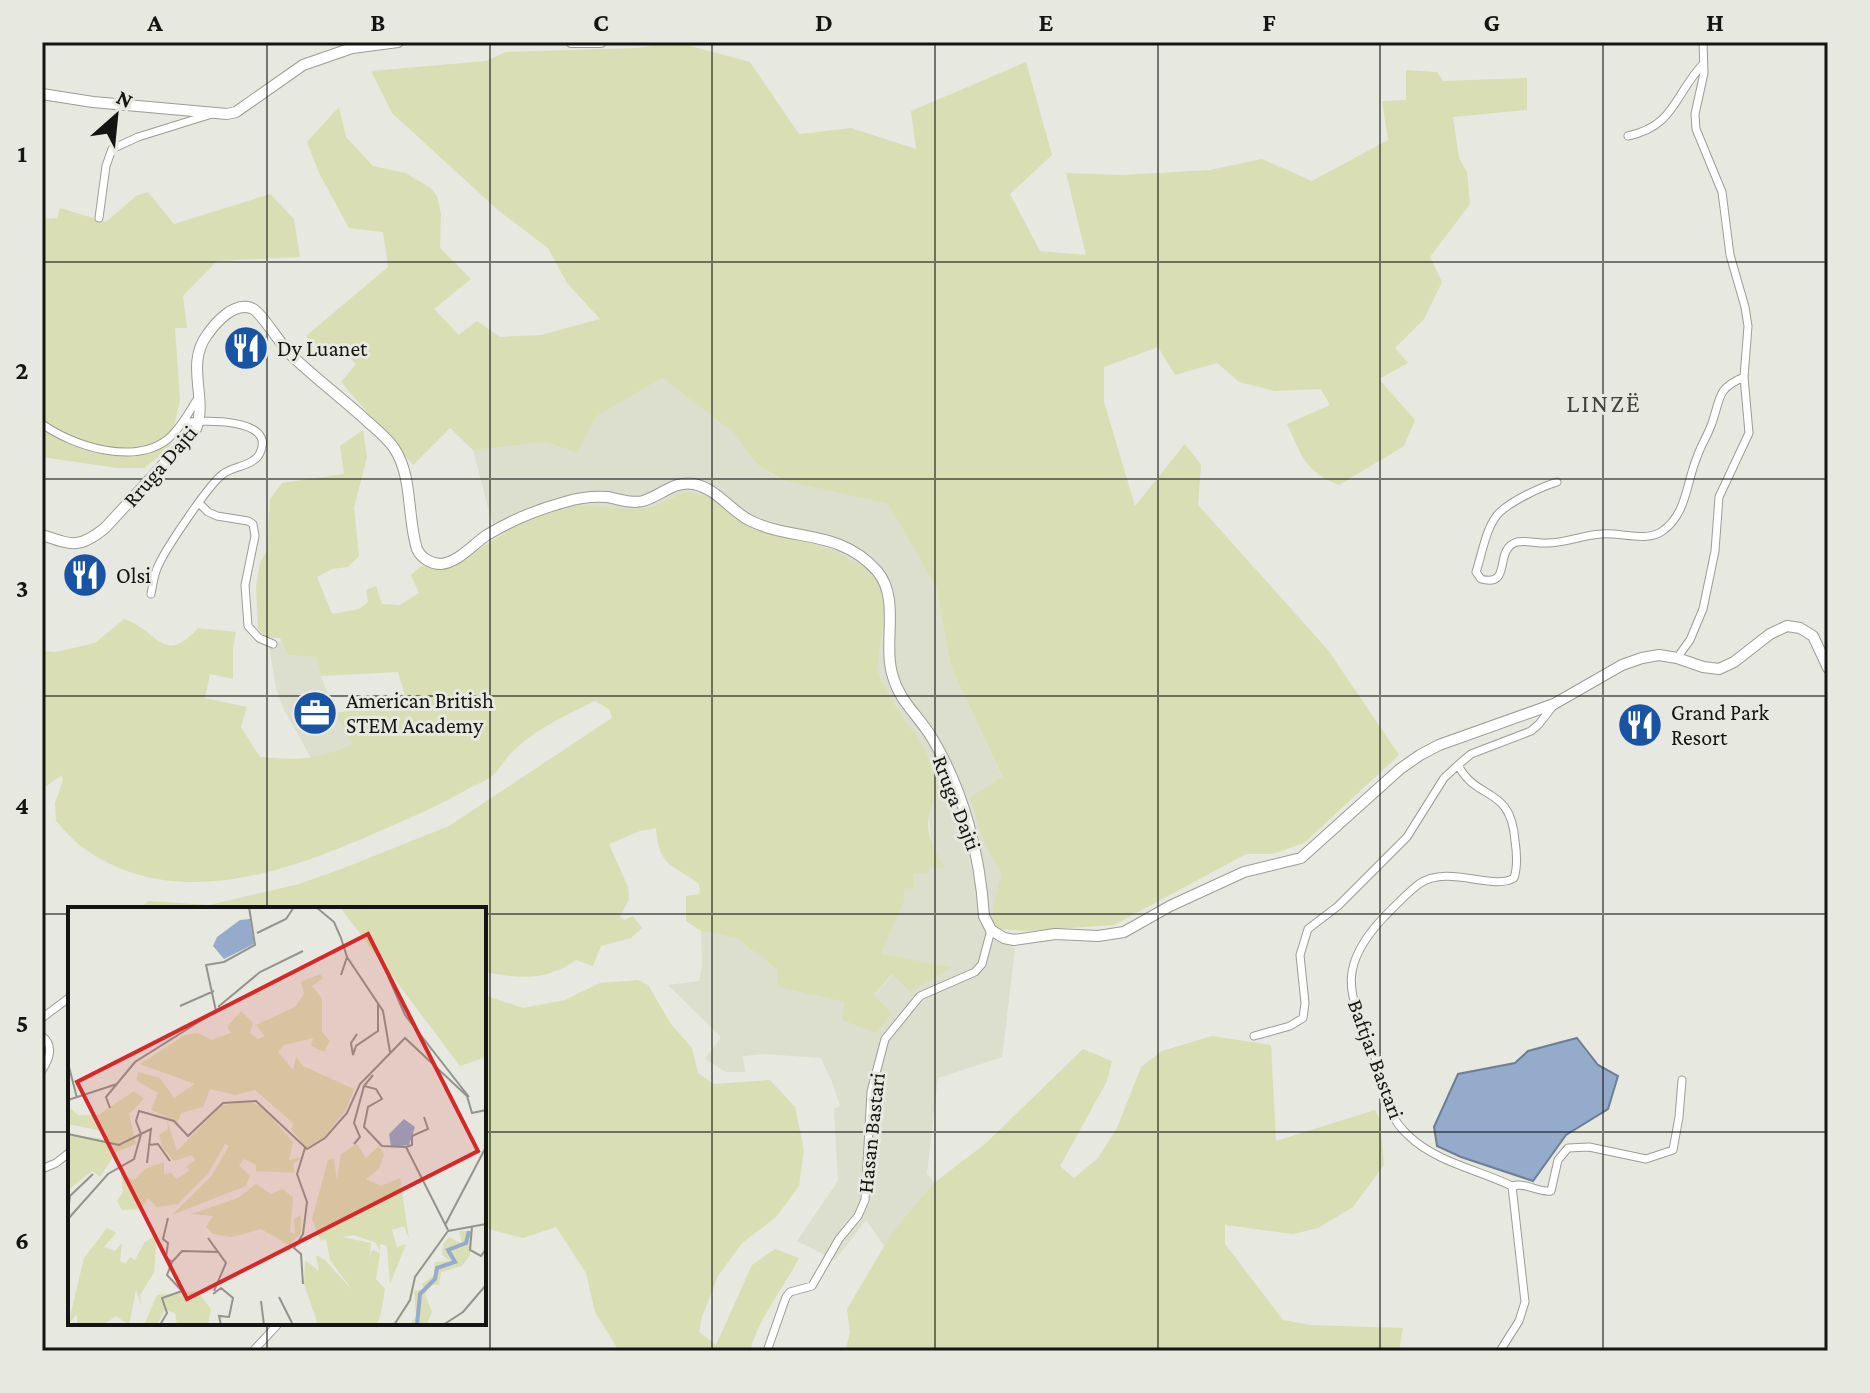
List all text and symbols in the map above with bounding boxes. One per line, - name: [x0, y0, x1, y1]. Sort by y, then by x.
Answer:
- text: A: [146, 8, 163, 37]
- text: B: [370, 8, 386, 37]
- text: C: [593, 8, 609, 37]
- text: D: [815, 8, 833, 37]
- text: E: [1039, 8, 1054, 37]
- text: F: [1262, 8, 1276, 37]
- text: G: [1484, 8, 1500, 37]
- text: H: [1706, 8, 1724, 37]
- north arrow: [76, 76, 156, 156]
- text: N: [112, 84, 137, 113]
- text: 1: [17, 139, 27, 168]
- restaurant icon: Dy Luanet: [222, 324, 270, 372]
- place label: Dy Luanet: [277, 336, 368, 361]
- text: 2: [15, 356, 29, 385]
- district label: LINZË: [1566, 389, 1642, 418]
- street label: Rruga Dajti: [118, 420, 202, 512]
- restaurant icon: Olsi: [61, 551, 109, 599]
- place label: Olsi: [116, 563, 151, 588]
- text: 3: [16, 574, 28, 603]
- place label: American British STEM Academy: [346, 688, 494, 738]
- office icon: American British STEM Academy: [291, 689, 339, 737]
- place label: Grand Park Resort: [1671, 700, 1770, 750]
- restaurant icon: Grand Park Resort: [1616, 701, 1664, 749]
- street label: Rruga Dajti: [927, 752, 987, 854]
- text: 4: [15, 791, 29, 820]
- inset map: [68, 907, 486, 1325]
- street label: Baftjar Bastari: [1343, 996, 1409, 1122]
- text: 5: [16, 1009, 28, 1038]
- street label: Hasan Bastari: [852, 1071, 890, 1195]
- text: 6: [15, 1226, 29, 1255]

